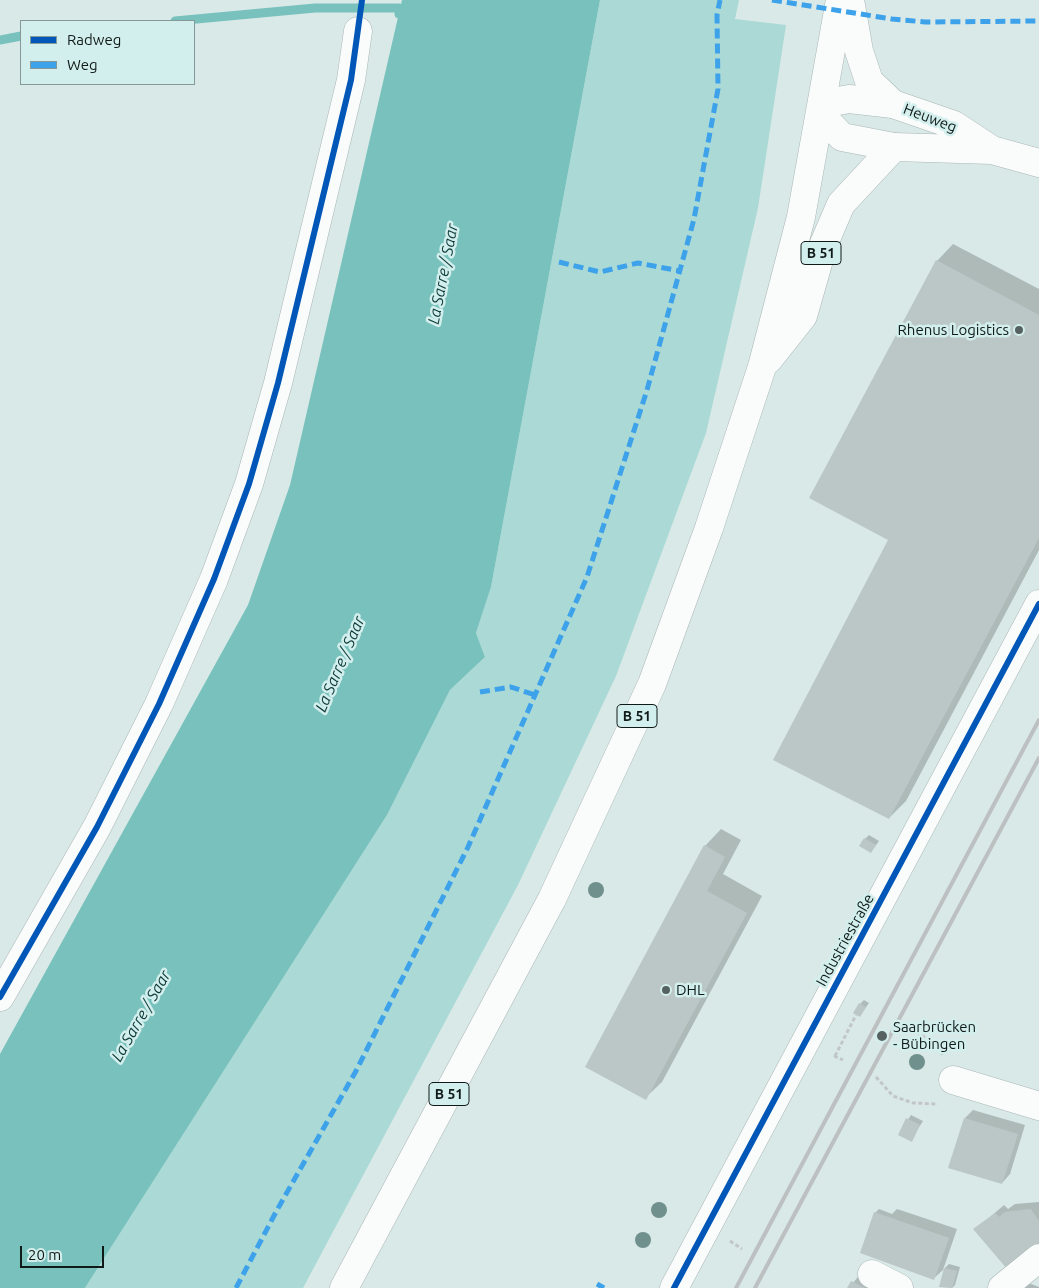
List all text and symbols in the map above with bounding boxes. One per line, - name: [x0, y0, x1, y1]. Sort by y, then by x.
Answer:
- legend: [20, 20, 195, 85]
- text: Radweg: [67, 31, 121, 48]
- text: Weg: [67, 56, 98, 73]
- street label: Heuweg: [901, 100, 959, 136]
- water label: La Sarre / Saar: [424, 222, 462, 326]
- road number: B 51: [801, 242, 841, 264]
- place label: Rhenus Logistics: [898, 321, 1009, 339]
- marker: Rhenus Logistics: [1013, 324, 1025, 336]
- water label: La Sarre / Saar: [311, 613, 369, 715]
- road number: B 51: [617, 704, 657, 728]
- street label: Industriestraße: [812, 891, 878, 989]
- water label: La Sarre / Saar: [107, 967, 175, 1065]
- place label: DHL: [676, 981, 705, 999]
- marker: DHL: [660, 984, 672, 996]
- place label: Saarbrücken - Bübingen: [893, 1018, 976, 1053]
- marker: Saarbrücken - Bübingen: [875, 1029, 889, 1043]
- road number: B 51: [429, 1082, 469, 1106]
- scale bar: [22, 1236, 106, 1268]
- text: 20 m: [28, 1246, 61, 1263]

